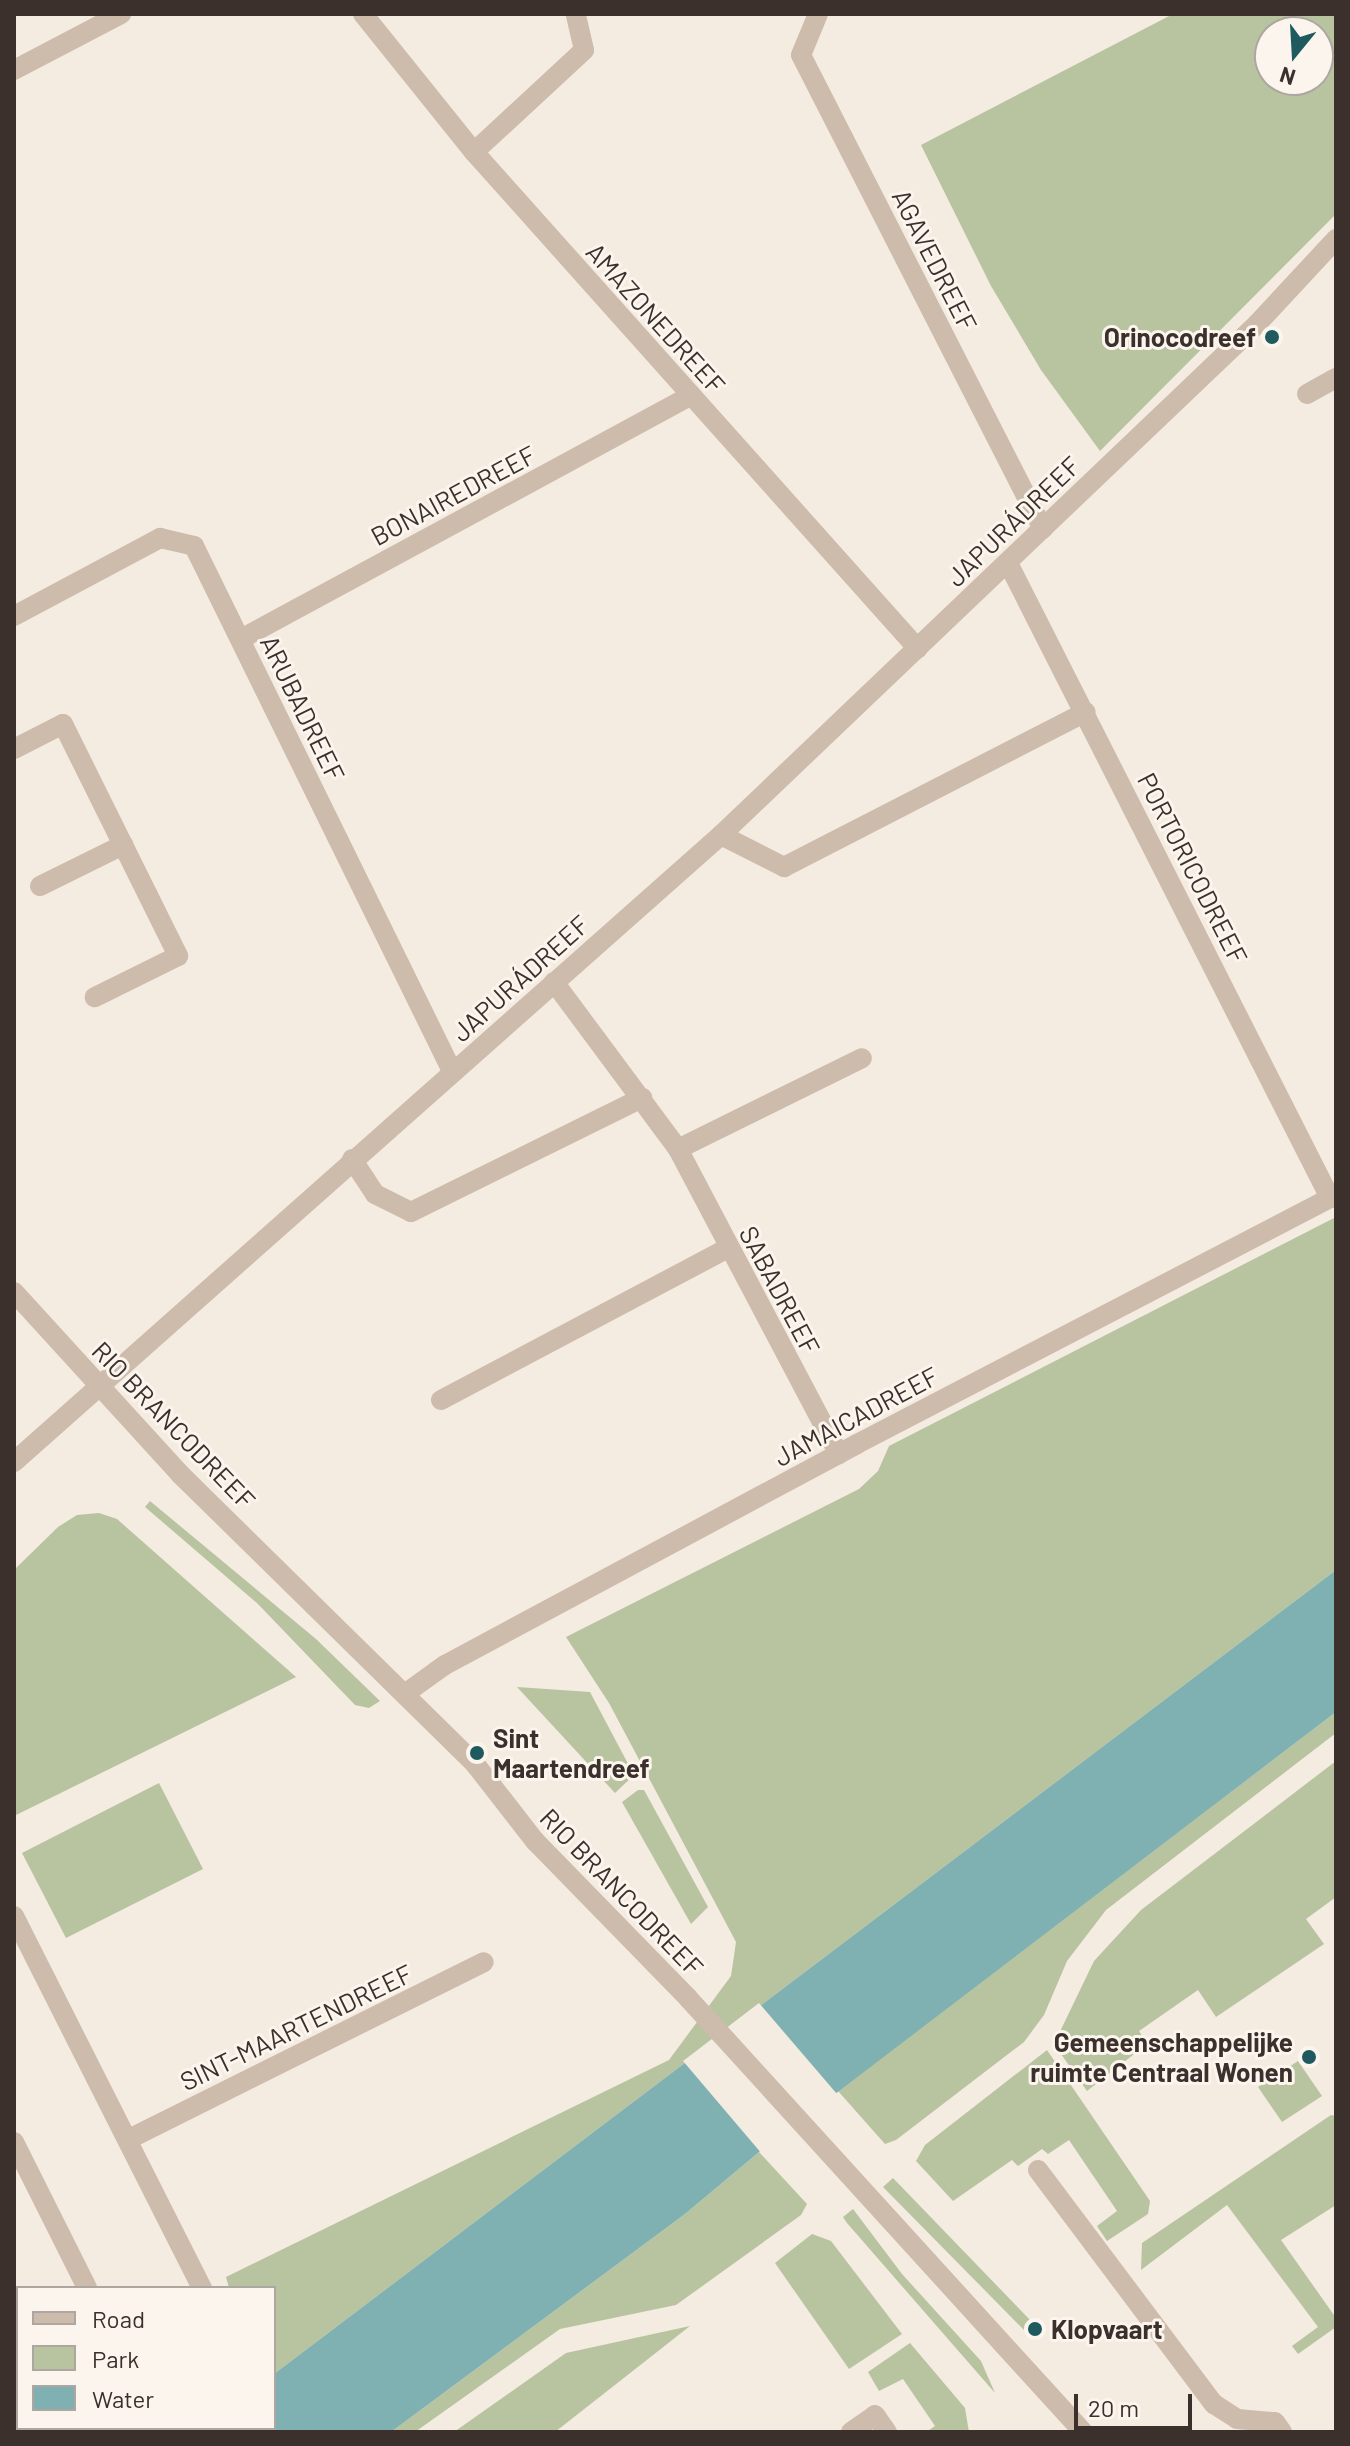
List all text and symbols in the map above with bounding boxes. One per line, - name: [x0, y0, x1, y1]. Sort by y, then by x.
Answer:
- north arrow: [1254, 16, 1334, 96]
- text: N: [1276, 62, 1298, 92]
- street label: AGAVEDREEF: [886, 184, 984, 336]
- street label: AMAZONEDREEF: [580, 236, 732, 400]
- place label: Orinocodreef: [1104, 321, 1256, 353]
- marker: Orinocodreef: [1263, 328, 1281, 346]
- street label: BONAIREDREEF: [365, 438, 541, 552]
- street label: JAPURÁDREEF: [940, 449, 1086, 593]
- street label: ARUBADREEF: [254, 630, 352, 786]
- street label: PORTORICODREEF: [1131, 767, 1255, 969]
- street label: JAPURÁDREEF: [445, 908, 595, 1048]
- street label: SABADREEF: [733, 1221, 827, 1359]
- street label: RIO BRANCODREEF: [86, 1335, 262, 1515]
- street label: JAMAICADREEF: [769, 1360, 943, 1472]
- place label: Sint Maartendreef: [493, 1722, 650, 1784]
- marker: Sint Maartendreef: [468, 1744, 486, 1762]
- street label: RIO BRANCODREEF: [534, 1802, 710, 1982]
- street label: SINT-MAARTENDREEF: [175, 1957, 417, 2097]
- place label: Gemeenschappelijke ruimte Centraal Wonen: [1030, 2026, 1293, 2088]
- marker: Gemeenschappelijke ruimte Centraal Wonen: [1300, 2048, 1318, 2066]
- legend: [16, 2286, 276, 2430]
- text: Road: [92, 2304, 145, 2333]
- place label: Klopvaart: [1051, 2313, 1163, 2345]
- marker: Klopvaart: [1026, 2320, 1044, 2338]
- text: Park: [92, 2344, 139, 2373]
- scale bar: [1078, 2378, 1196, 2428]
- text: Water: [92, 2384, 154, 2413]
- text: 20 m: [1088, 2393, 1139, 2422]

